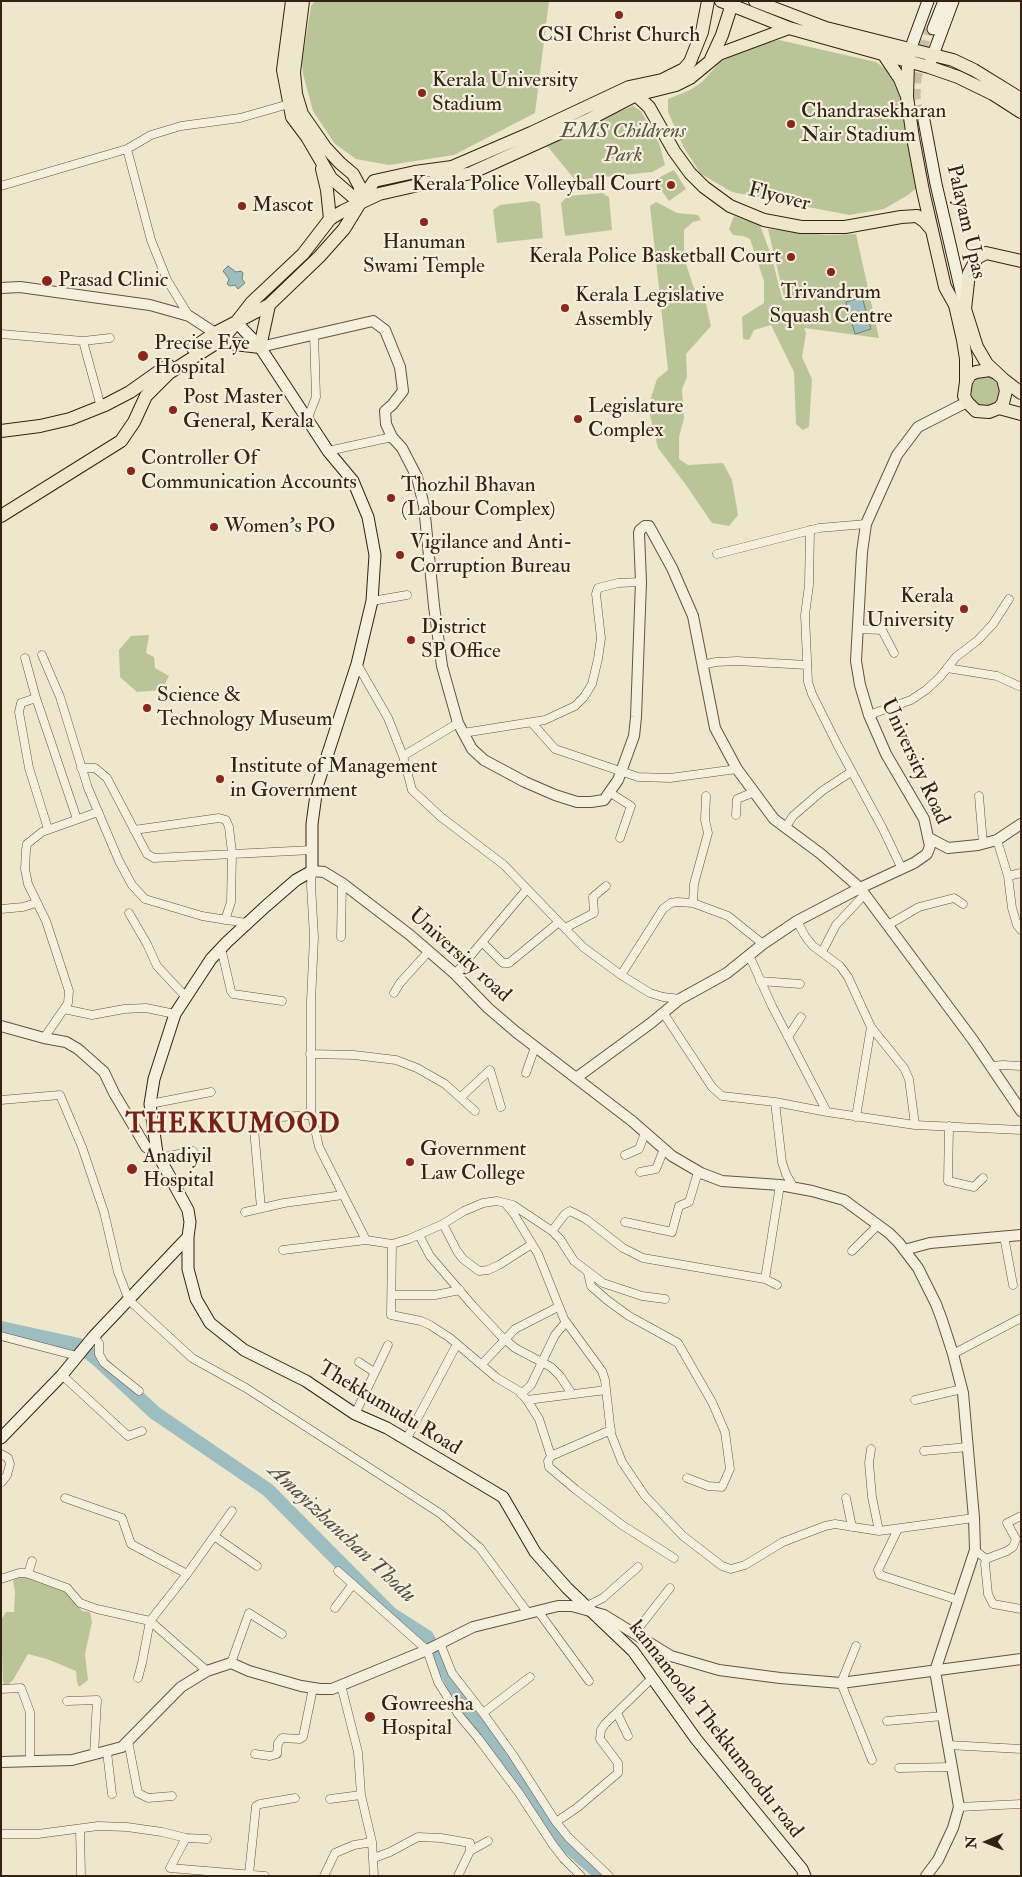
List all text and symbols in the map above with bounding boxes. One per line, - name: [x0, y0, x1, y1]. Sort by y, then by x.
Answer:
- marker: CSI Christ Church: [613, 9, 625, 21]
- place label: CSI Christ Church: [538, 23, 700, 49]
- place label: Kerala University Stadium: [432, 68, 578, 118]
- marker: Kerala University Stadium: [416, 87, 428, 99]
- place label: Chandrasekharan Nair Stadium: [801, 99, 946, 149]
- marker: Chandrasekharan Nair Stadium: [785, 118, 797, 130]
- park label: EMS Childrens Park: [560, 119, 686, 169]
- street label: Palayam Upas: [940, 163, 990, 281]
- place label: Kerala Police Volleyball Court: [412, 172, 661, 198]
- street label: Flyover: [745, 178, 813, 218]
- marker: Kerala Police Volleyball Court: [665, 179, 677, 191]
- place label: Mascot: [252, 193, 313, 219]
- marker: Mascot: [236, 200, 248, 212]
- marker: Hanuman Swami Temple: [418, 216, 430, 228]
- place label: Hanuman Swami Temple: [363, 230, 485, 280]
- place label: Kerala Police Basketball Court: [529, 244, 781, 270]
- marker: Kerala Police Basketball Court: [785, 251, 797, 263]
- marker: Trivandrum Squash Centre: [825, 266, 837, 278]
- place label: Prasad Clinic: [58, 268, 168, 294]
- marker: Prasad Clinic: [40, 274, 54, 288]
- place label: Trivandrum Squash Centre: [770, 280, 892, 330]
- place label: Kerala Legislative Assembly: [575, 283, 724, 333]
- marker: Kerala Legislative Assembly: [559, 302, 571, 314]
- place label: Precise Eye Hospital: [154, 331, 250, 381]
- marker: Precise Eye Hospital: [136, 349, 150, 363]
- place label: Post Master General, Kerala: [183, 385, 314, 435]
- place label: Legislature Complex: [588, 394, 683, 444]
- marker: Post Master General, Kerala: [167, 404, 179, 416]
- marker: Legislature Complex: [572, 413, 584, 425]
- place label: Controller Of Communication Accounts: [141, 446, 357, 496]
- marker: Controller Of Communication Accounts: [125, 465, 137, 477]
- place label: Thozhil Bhavan (Labour Complex): [401, 473, 555, 523]
- marker: Thozhil Bhavan (Labour Complex): [385, 492, 397, 504]
- place label: Women's PO: [224, 514, 335, 540]
- marker: Women's PO: [208, 521, 220, 533]
- place label: Vigilance and Anti- Corruption Bureau: [410, 530, 572, 580]
- marker: Vigilance and Anti- Corruption Bureau: [394, 549, 406, 561]
- place label: Kerala University: [866, 584, 954, 634]
- marker: Kerala University: [958, 603, 970, 615]
- place label: District SP Office: [421, 615, 501, 665]
- marker: District SP Office: [405, 634, 417, 646]
- place label: Science & Technology Museum: [157, 683, 333, 733]
- street label: University Road: [874, 695, 954, 829]
- marker: Science & Technology Museum: [141, 702, 153, 714]
- place label: Institute of Management in Government: [230, 754, 438, 804]
- marker: Institute of Management in Government: [214, 773, 226, 785]
- street label: University road: [403, 904, 515, 1008]
- district label: THEKKUMOOD: [124, 1110, 342, 1142]
- place label: Government Law College: [420, 1137, 526, 1187]
- place label: Anadiyil Hospital: [143, 1144, 214, 1194]
- marker: Government Law College: [404, 1156, 416, 1168]
- marker: Anadiyil Hospital: [125, 1162, 139, 1176]
- street label: Thekkumudu Road: [313, 1356, 465, 1462]
- water label: Amayizhanchan Thodu: [262, 1459, 420, 1609]
- street label: kannamoola Thekkumoodu road: [622, 1616, 808, 1844]
- place label: Gowreesha Hospital: [381, 1692, 474, 1742]
- marker: Gowreesha Hospital: [363, 1710, 377, 1724]
- north arrow: [962, 1817, 1012, 1867]
- text: N: [963, 1836, 980, 1849]

